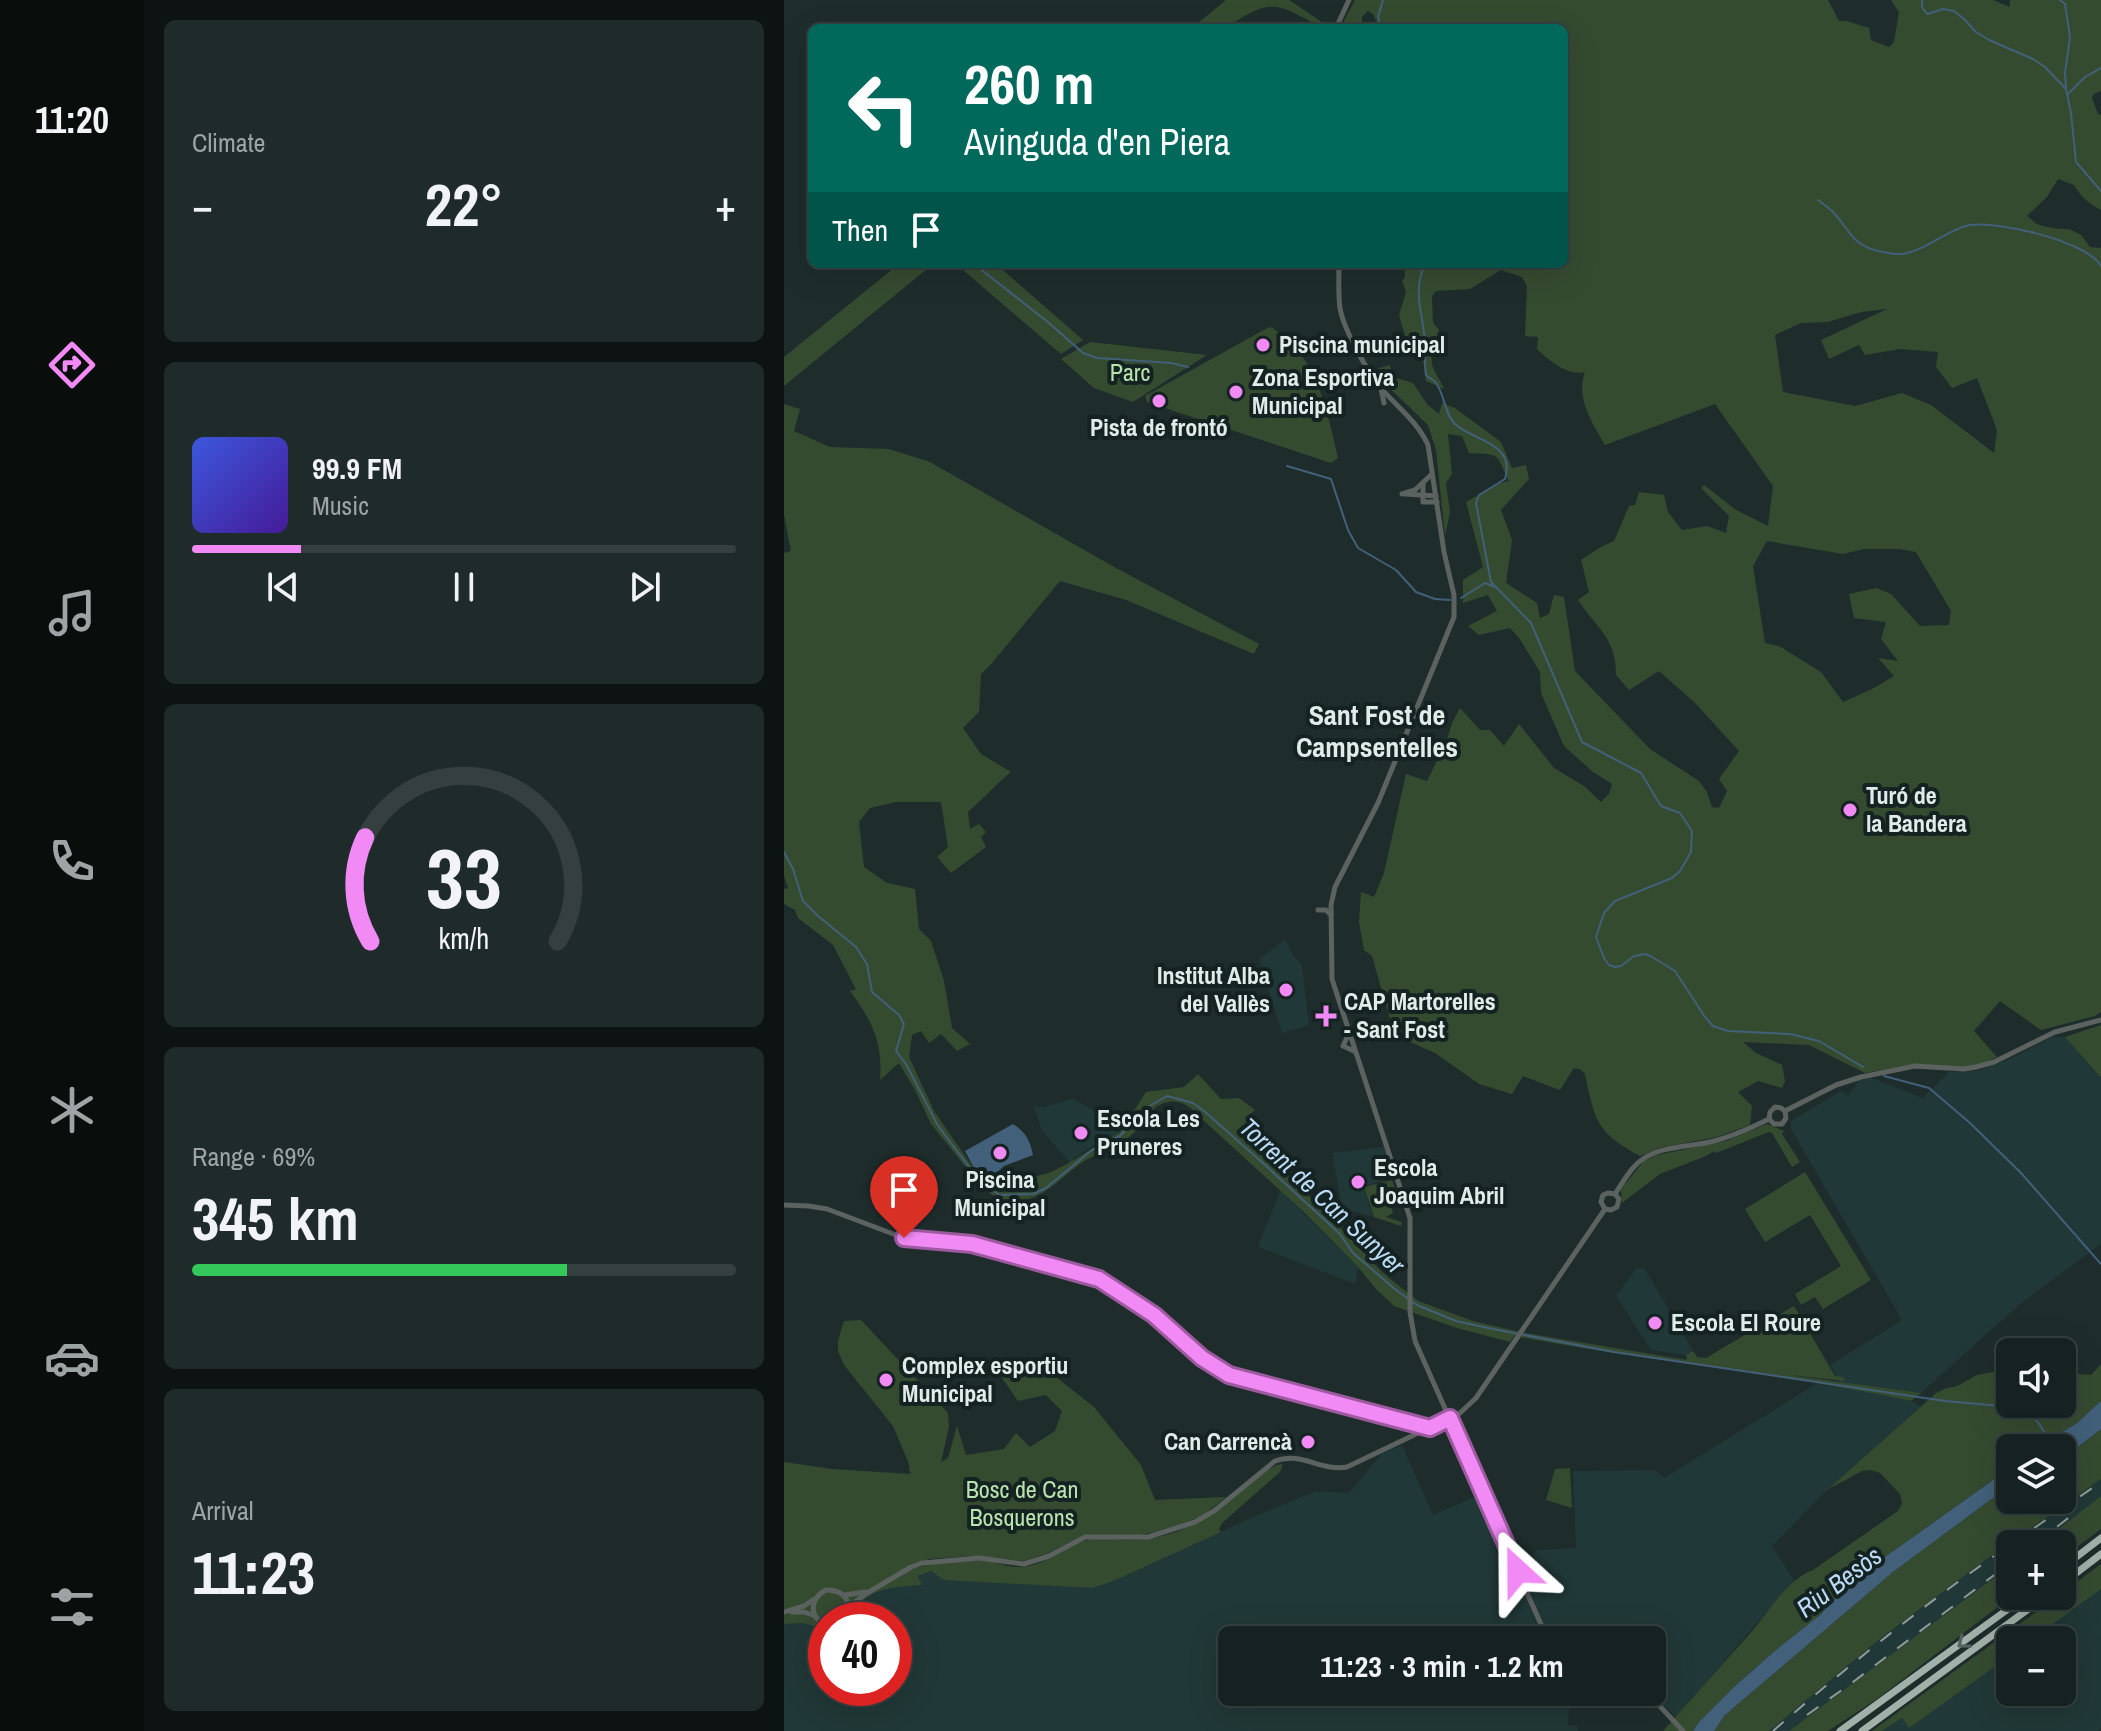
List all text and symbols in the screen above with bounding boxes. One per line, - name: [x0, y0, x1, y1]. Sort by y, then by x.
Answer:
- text: 260 m: [964, 46, 1094, 121]
- icon: left: [832, 56, 936, 160]
- text: 11:20: [35, 96, 109, 144]
- text: Avinguda d'en Piera: [964, 118, 1230, 166]
- text: Climate: [192, 125, 265, 160]
- text: 22°: [425, 164, 503, 245]
- text: −: [192, 175, 213, 235]
- text: +: [715, 175, 736, 235]
- icon: arrive: [904, 208, 948, 252]
- text: Then: [832, 210, 888, 250]
- place label: Piscina municipal: [1279, 328, 1445, 360]
- marker: Piscina municipal: [1254, 336, 1272, 354]
- icon: directions: [44, 337, 100, 393]
- park label: Parc: [1110, 356, 1150, 388]
- place label: Zona Esportiva Municipal: [1252, 361, 1394, 421]
- marker: Zona Esportiva Municipal: [1227, 383, 1245, 401]
- marker: Pista de frontó: [1150, 392, 1168, 410]
- place label: Pista de frontó: [1090, 411, 1228, 443]
- text: 99.9 FM: [312, 448, 402, 488]
- text: Music: [312, 488, 369, 523]
- icon: previous: [261, 565, 305, 609]
- icon: pause: [442, 565, 486, 609]
- icon: next: [623, 565, 667, 609]
- icon: music: [44, 585, 100, 641]
- district label: Sant Fost de Campsentelles: [1296, 696, 1458, 766]
- place label: Turó de la Bandera: [1866, 779, 1967, 839]
- marker: Turó de la Bandera: [1841, 801, 1859, 819]
- text: 33: [426, 821, 502, 933]
- icon: phone: [44, 833, 100, 889]
- text: km/h: [439, 919, 489, 958]
- place label: Institut Alba del Vallès: [1157, 959, 1270, 1019]
- marker: Institut Alba del Vallès: [1277, 981, 1295, 999]
- place label: CAP Martorelles - Sant Fost: [1344, 985, 1496, 1045]
- marker: CAP Martorelles - Sant Fost: [1315, 1005, 1337, 1027]
- icon: climate: [44, 1082, 100, 1138]
- place label: Escola Les Pruneres: [1097, 1102, 1200, 1162]
- water label: Torrent de Can Sunyer: [1232, 1110, 1413, 1282]
- marker: Escola Les Pruneres: [1072, 1124, 1090, 1142]
- text: Range · 69%: [192, 1139, 315, 1174]
- marker: Piscina Municipal: [991, 1144, 1009, 1162]
- place label: Escola Joaquim Abril: [1374, 1151, 1505, 1211]
- pin: [870, 1156, 938, 1238]
- place label: Piscina Municipal: [955, 1163, 1045, 1223]
- icon: arrive: [882, 1168, 926, 1212]
- marker: Escola Joaquim Abril: [1349, 1173, 1367, 1191]
- text: 345 km: [192, 1178, 359, 1259]
- place label: Escola El Roure: [1671, 1306, 1821, 1338]
- marker: Escola El Roure: [1646, 1314, 1664, 1332]
- icon: car: [44, 1330, 100, 1386]
- map controls: [1996, 1338, 2076, 1706]
- button: sound: [1996, 1338, 2076, 1418]
- place label: Complex esportiu Municipal: [902, 1349, 1068, 1409]
- marker: Complex esportiu Municipal: [877, 1371, 895, 1389]
- place label: Can Carrencà: [1164, 1425, 1292, 1457]
- marker: Can Carrencà: [1299, 1433, 1317, 1451]
- button: layers: [1996, 1434, 2076, 1514]
- park label: Bosc de Can Bosquerons: [966, 1473, 1078, 1533]
- text: Arrival: [192, 1493, 254, 1528]
- position arrow: [1476, 1529, 1560, 1613]
- button: +: [1996, 1530, 2076, 1610]
- text: 11:23: [192, 1532, 315, 1613]
- water label: Riu Besòs: [1789, 1538, 1889, 1625]
- icon: filters: [44, 1579, 100, 1635]
- speed limit sign: 40: [808, 1602, 912, 1706]
- button: −: [1996, 1626, 2076, 1706]
- one-way arrow: [1958, 1633, 1972, 1647]
- text: 11:23 · 3 min · 1.2 km: [1320, 1646, 1564, 1686]

